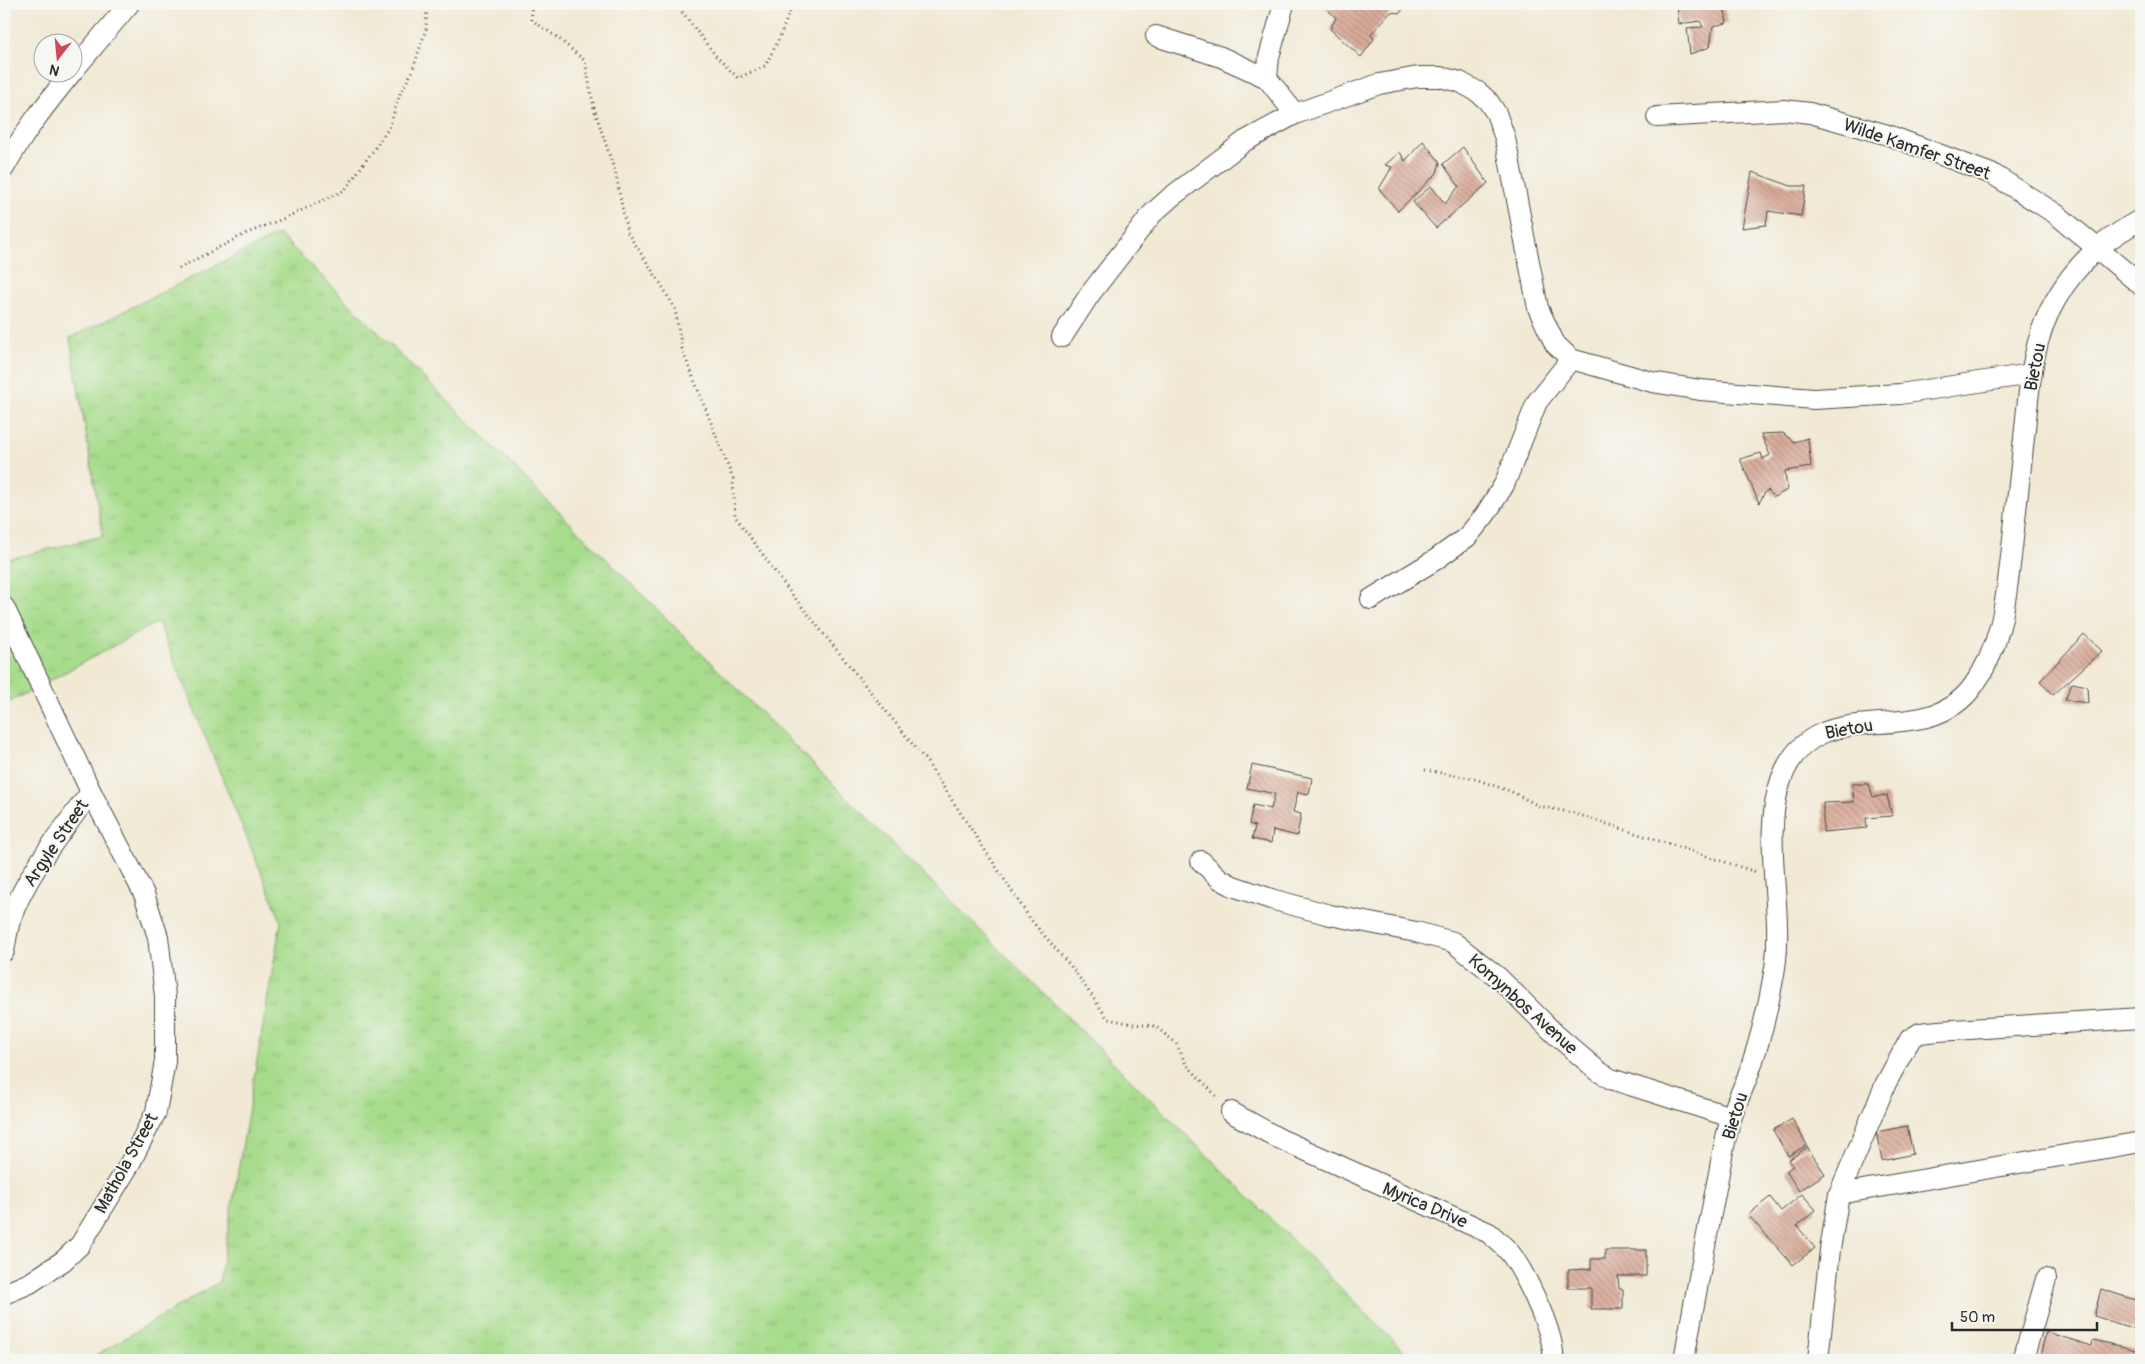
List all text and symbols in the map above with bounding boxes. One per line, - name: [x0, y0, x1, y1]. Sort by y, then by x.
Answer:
- north arrow: [32, 32, 82, 82]
- text: N: [48, 61, 61, 79]
- street label: Wilde Kamfer Street: [1840, 114, 1994, 186]
- street label: Bietou: [2020, 341, 2051, 393]
- street label: Bietou: [1823, 714, 1875, 745]
- street label: Argyle Street: [19, 794, 95, 891]
- street label: Komynbos Avenue: [1463, 949, 1582, 1060]
- street label: Bietou: [1717, 1090, 1754, 1143]
- street label: Mathola Street: [89, 1108, 164, 1218]
- street label: Myrica Drive: [1379, 1177, 1471, 1234]
- scale bar: [1952, 1299, 2098, 1331]
- text: 50 m: [1960, 1308, 1995, 1327]

